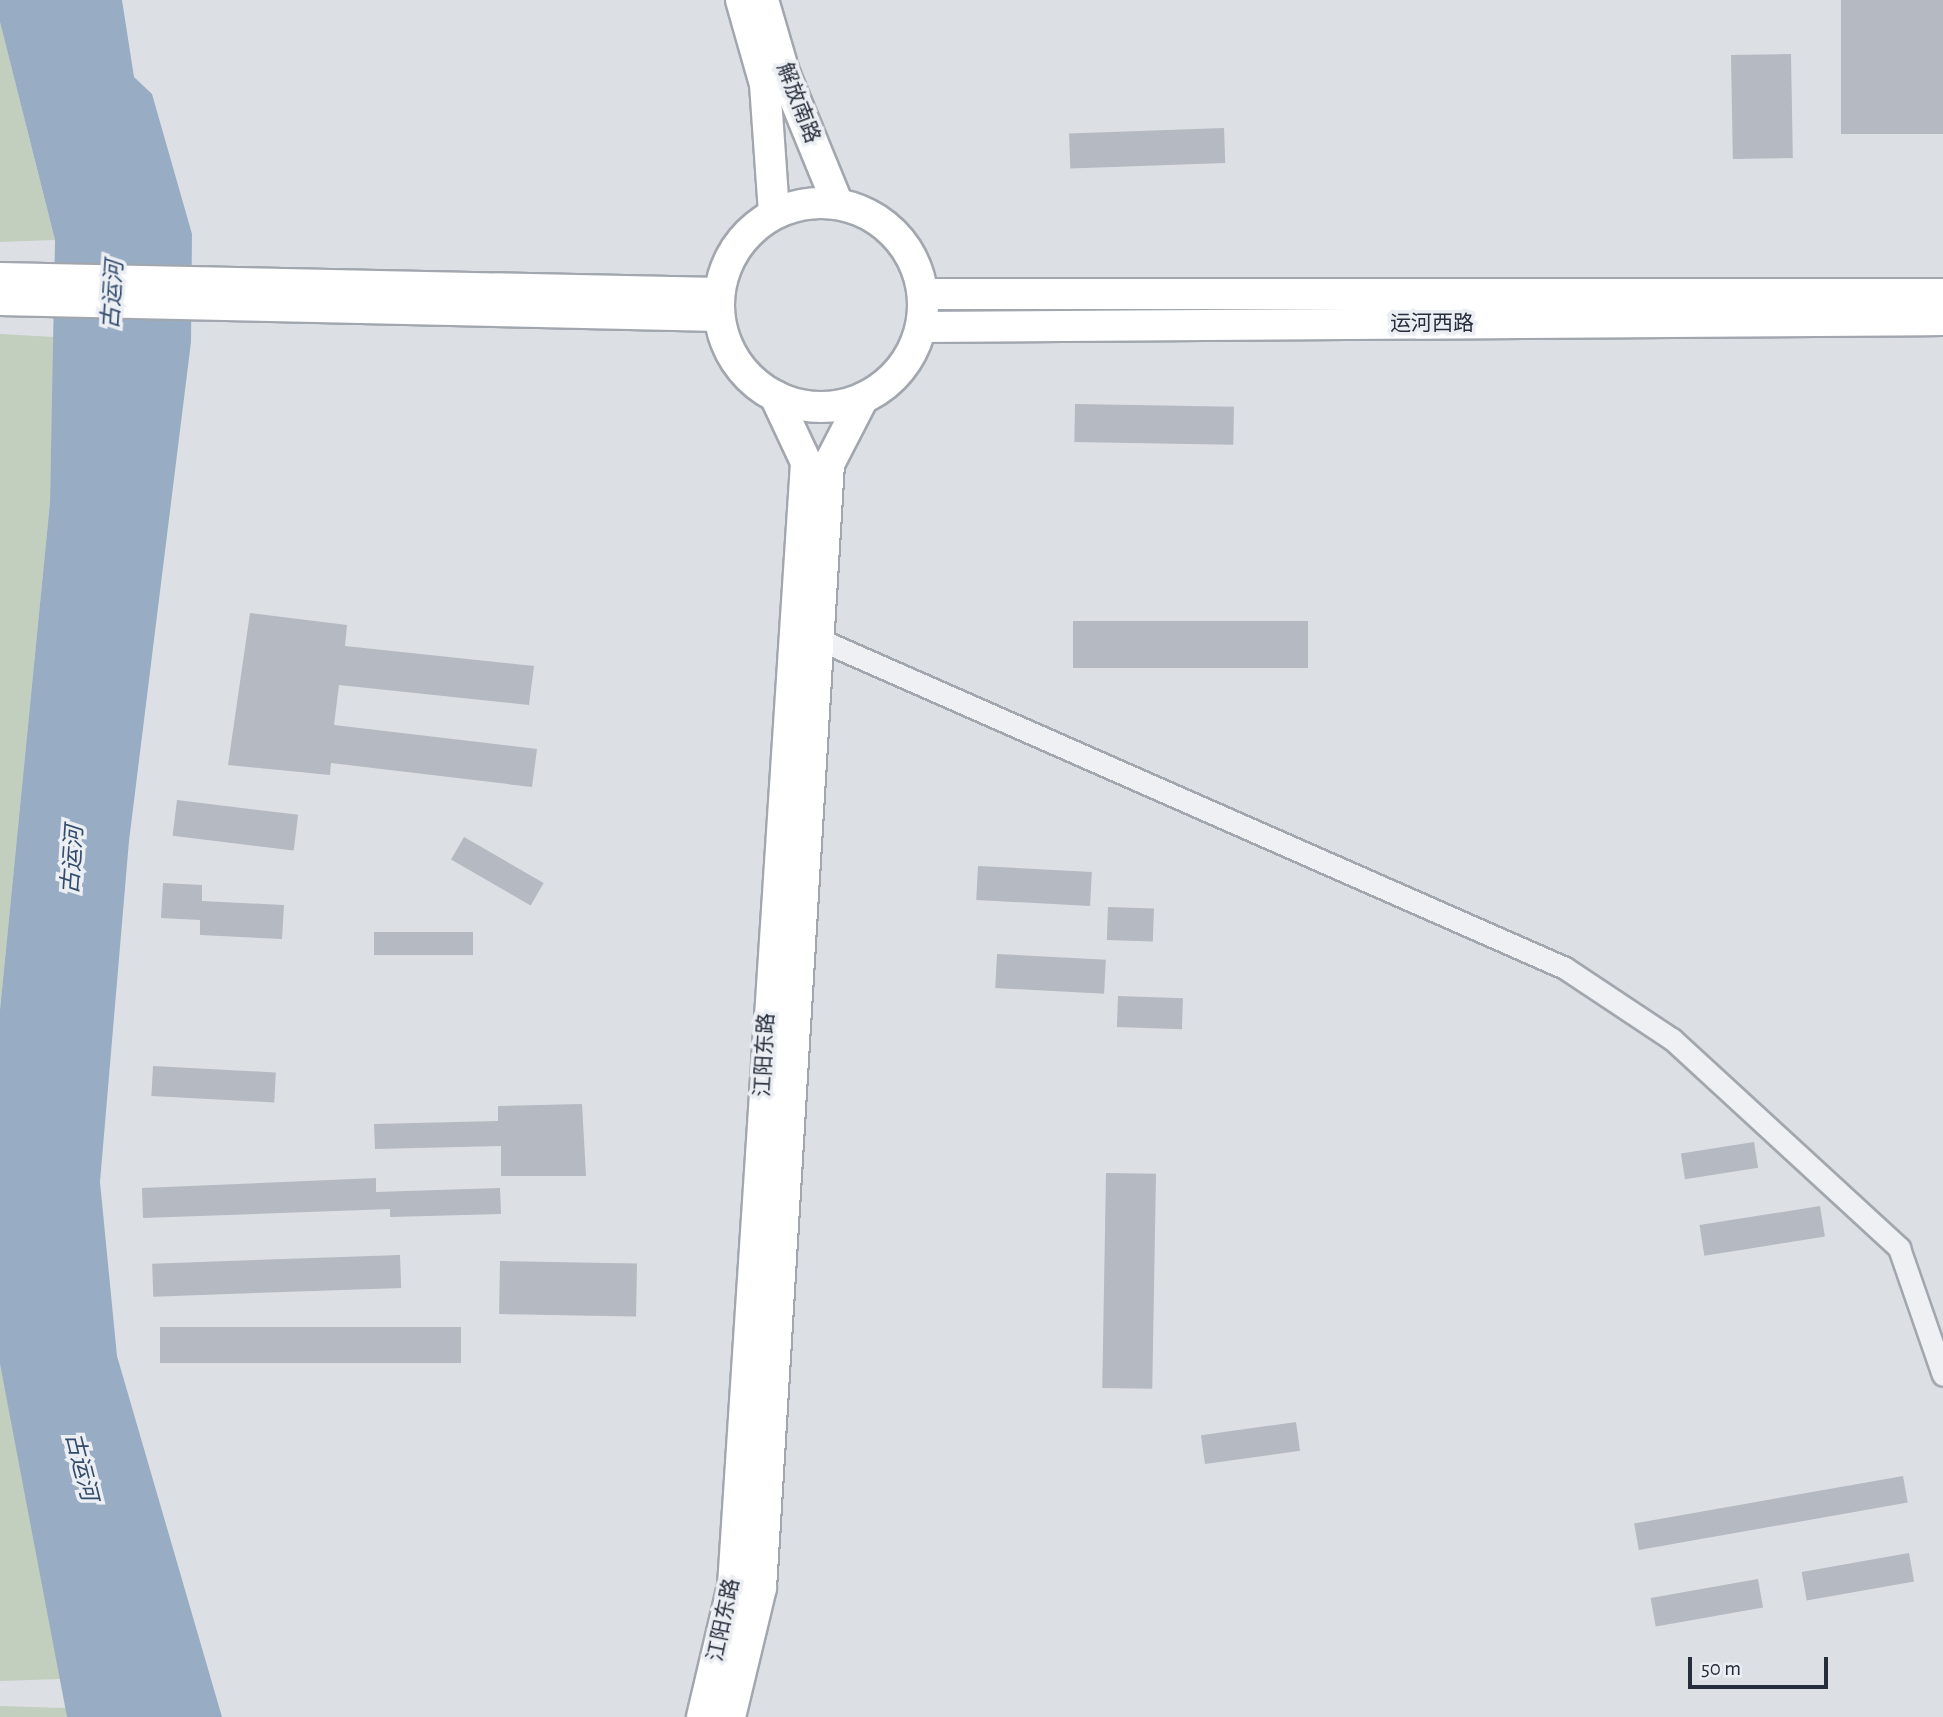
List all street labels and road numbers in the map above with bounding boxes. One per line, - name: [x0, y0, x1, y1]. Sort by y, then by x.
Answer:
- street label: 解放南路: [771, 59, 825, 147]
- street label: 运河西路: [1390, 311, 1474, 337]
- street label: 江阳东路: [750, 1012, 780, 1098]
- street label: 江阳东路: [703, 1576, 745, 1664]

